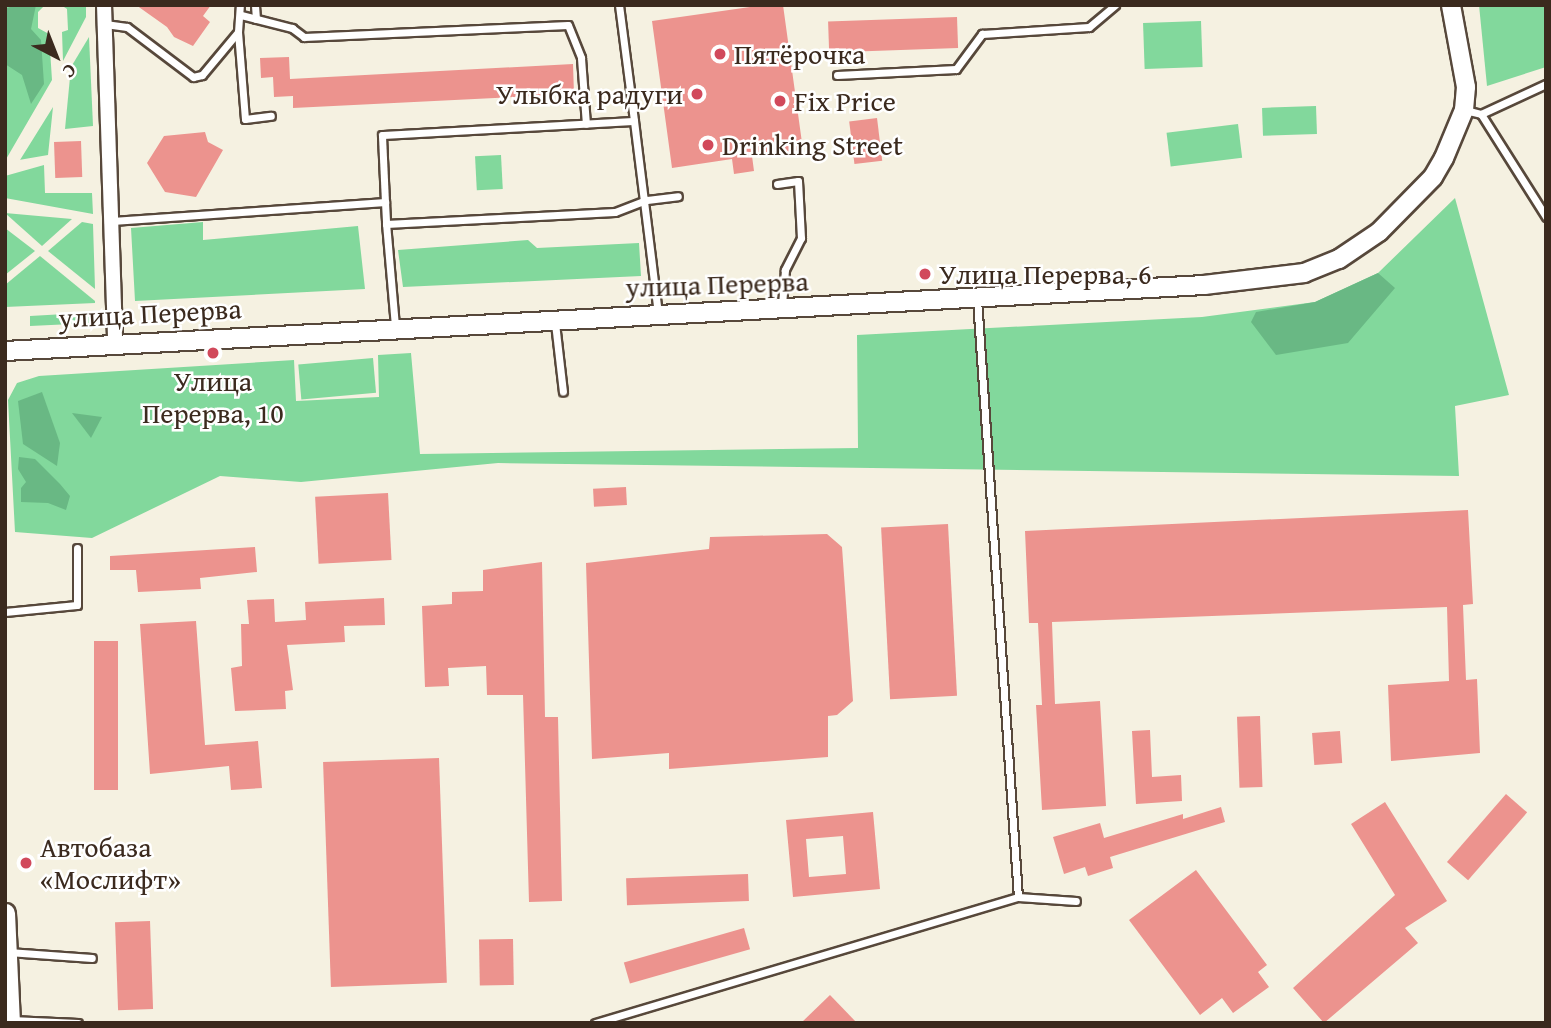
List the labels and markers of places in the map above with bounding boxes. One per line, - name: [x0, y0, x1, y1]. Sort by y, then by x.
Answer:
- place label: Пятёрочка: [734, 37, 865, 71]
- marker: Пятёрочка: [712, 46, 728, 62]
- place label: Улыбка радуги: [496, 77, 683, 111]
- place label: Fix Price: [794, 84, 896, 118]
- marker: Улыбка радуги: [689, 86, 705, 102]
- marker: Fix Price: [772, 93, 788, 109]
- place label: Drinking Street: [722, 128, 903, 162]
- marker: Drinking Street: [700, 137, 716, 153]
- place label: Улица Перерва, 6: [939, 257, 1152, 291]
- marker: Улица Перерва, 6: [917, 266, 933, 282]
- marker: Улица Перерва, 10: [205, 345, 221, 361]
- place label: Улица Перерва, 10: [142, 364, 284, 430]
- place label: Автобаза «Мослифт»: [40, 830, 181, 896]
- marker: Автобаза «Мослифт»: [18, 855, 34, 871]

